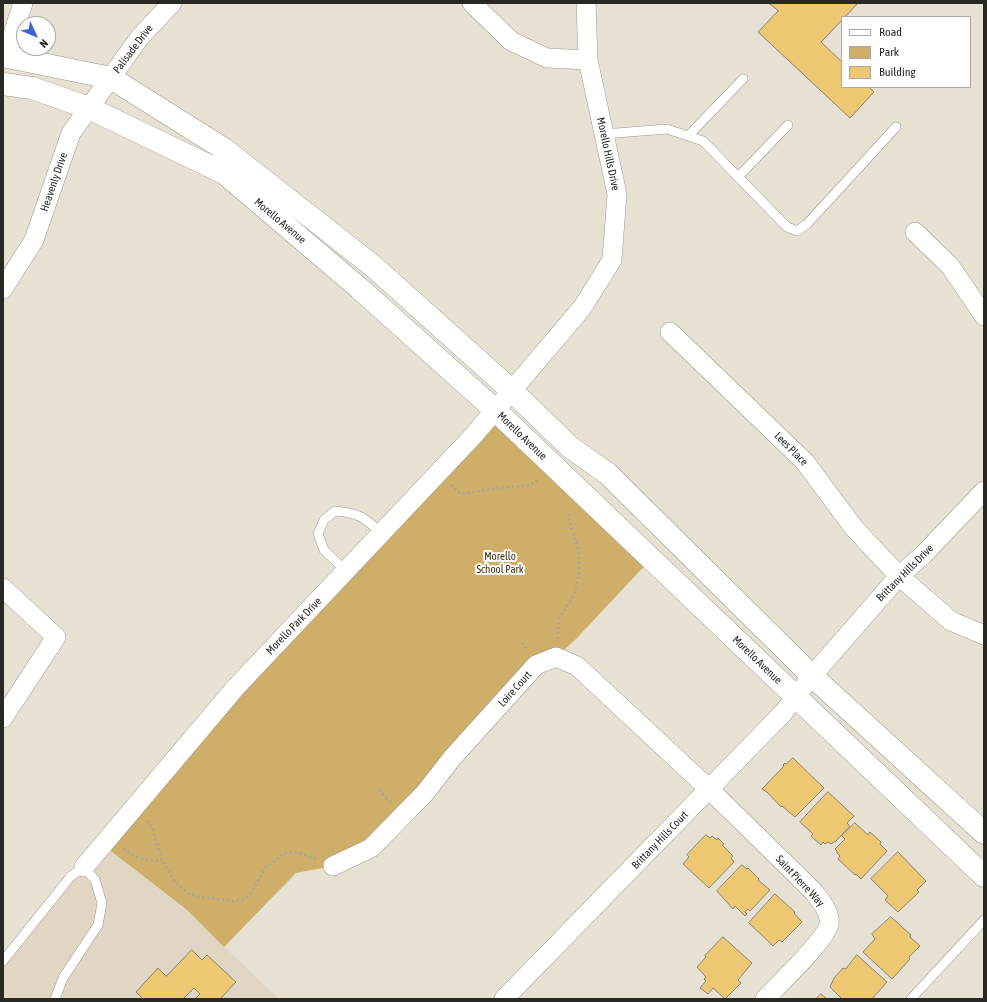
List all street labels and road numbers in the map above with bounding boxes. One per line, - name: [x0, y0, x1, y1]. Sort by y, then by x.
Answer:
- street label: Palisade Drive: [110, 22, 156, 76]
- street label: Morello Hills Drive: [594, 116, 622, 192]
- street label: Heavenly Drive: [38, 151, 70, 213]
- street label: Morello Avenue: [251, 195, 309, 247]
- street label: Morello Avenue: [495, 409, 549, 463]
- street label: Lees Place: [771, 429, 811, 469]
- street label: Brittany Hills Drive: [874, 542, 936, 604]
- street label: Morello Park Drive: [263, 595, 325, 657]
- street label: Morello Avenue: [730, 633, 784, 687]
- street label: Loire Court: [496, 668, 534, 710]
- street label: Brittany Hills Court: [629, 808, 691, 872]
- street label: Saint Pierre Way: [773, 853, 827, 909]

